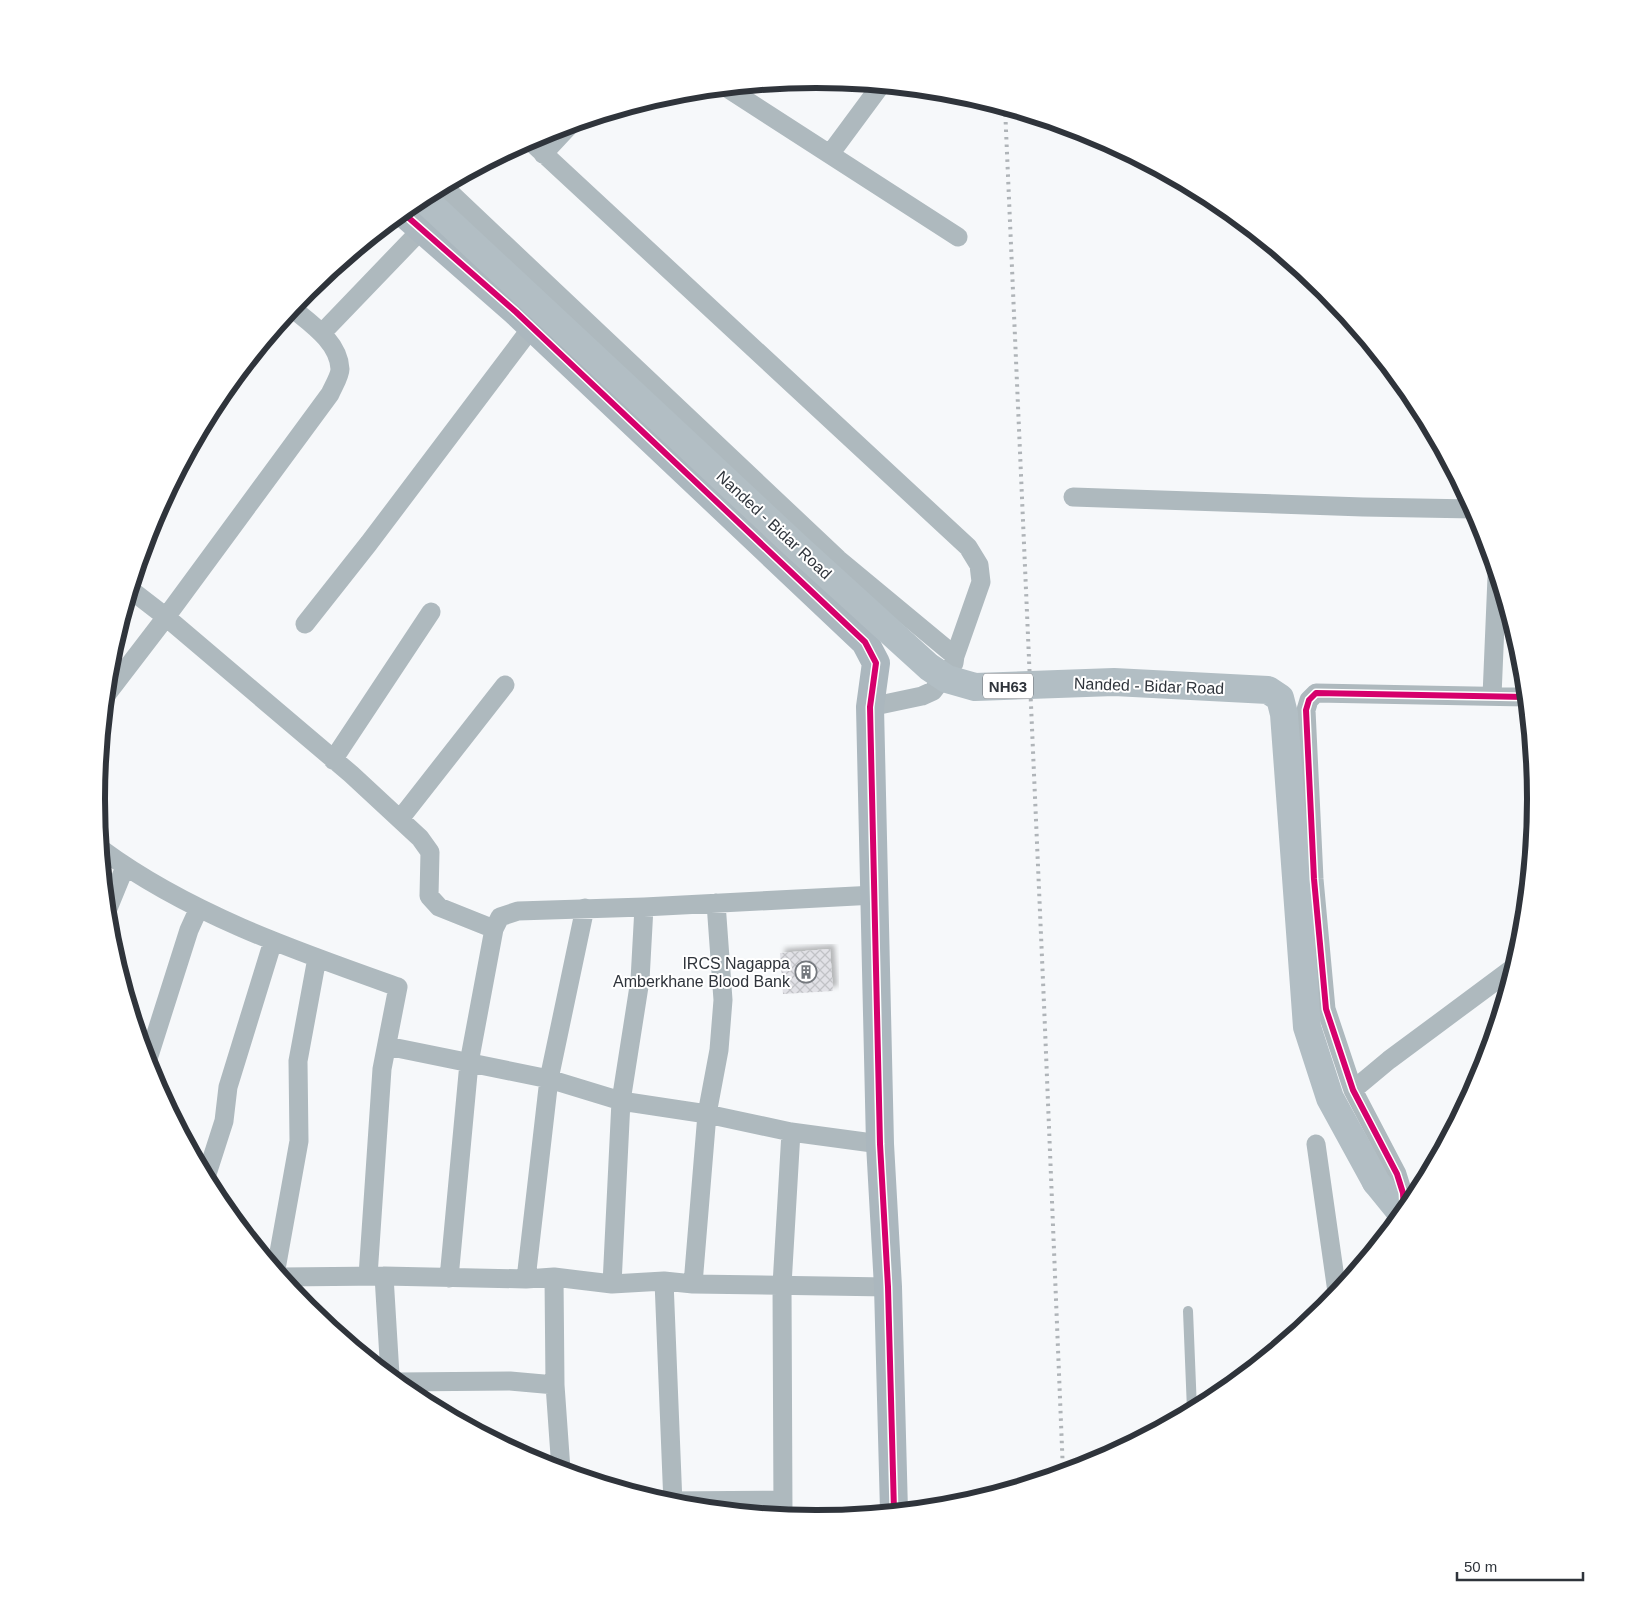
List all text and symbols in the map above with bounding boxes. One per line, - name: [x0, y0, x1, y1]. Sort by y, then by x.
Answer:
- street label: Nanded - Bidar Road: [713, 468, 835, 582]
- road number: NH63: [983, 674, 1033, 698]
- street label: Nanded - Bidar Road: [1074, 675, 1224, 697]
- place label: IRCS Nagappa Amberkhane Blood Bank: [613, 955, 791, 990]
- building icon: IRCS Nagappa Amberkhane Blood Bank: [794, 960, 818, 984]
- scale bar: [1457, 1550, 1583, 1582]
- text: 50 m: [1464, 1558, 1497, 1575]

